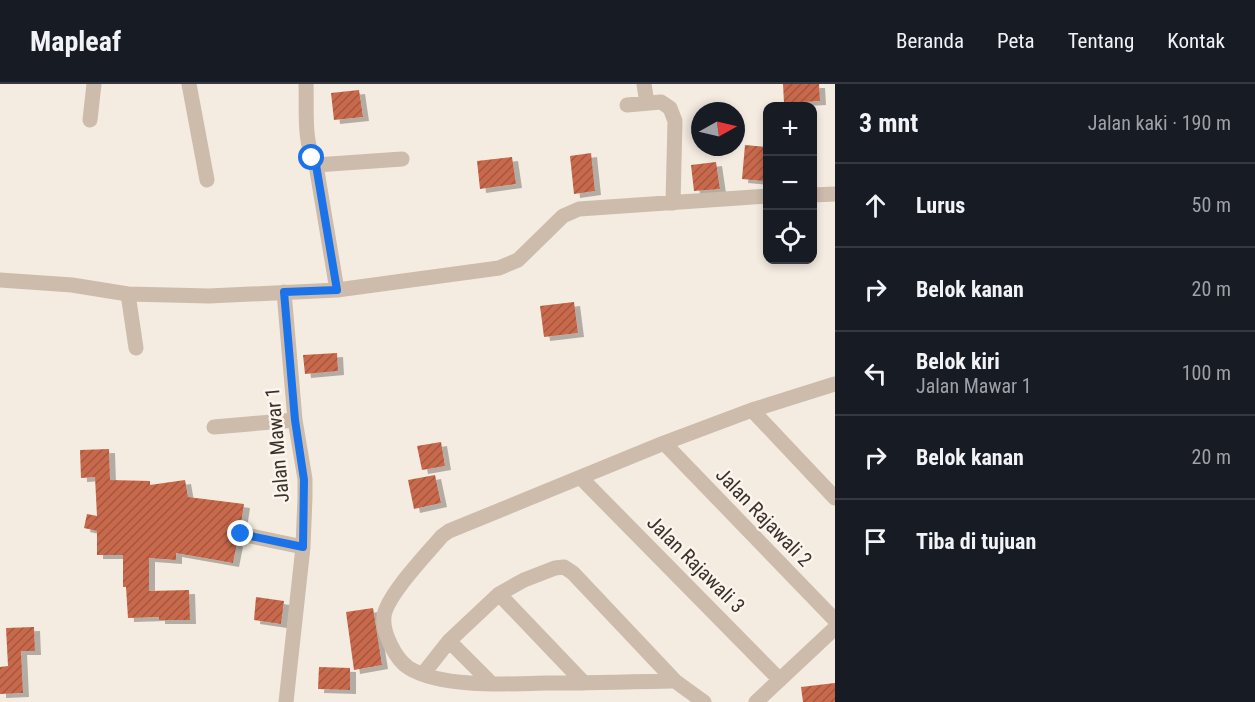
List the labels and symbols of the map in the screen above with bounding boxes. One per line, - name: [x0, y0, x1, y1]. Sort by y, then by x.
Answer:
- north arrow: [691, 102, 745, 156]
- route start: [298, 144, 324, 170]
- street label: Jalan Mawar 1: [260, 386, 294, 504]
- street label: Jalan Rajawali 2: [711, 463, 817, 572]
- street label: Jalan Rajawali 3: [642, 510, 750, 618]
- route end: [227, 520, 253, 546]

